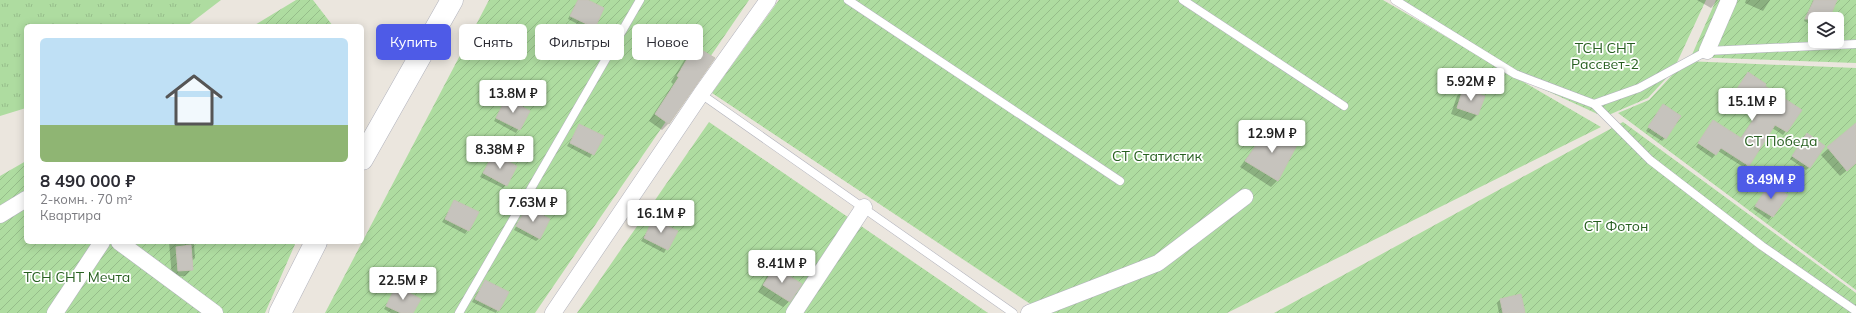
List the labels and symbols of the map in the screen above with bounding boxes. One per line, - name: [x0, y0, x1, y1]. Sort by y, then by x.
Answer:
- park label: ТСН СНТ Рассвет-2: [1571, 39, 1639, 73]
- pin: 5.92M ₽: [1434, 68, 1508, 102]
- pin: 13.8M ₽: [476, 80, 550, 114]
- pin: 15.1M ₽: [1715, 88, 1789, 122]
- pin: 12.9M ₽: [1235, 120, 1309, 154]
- park label: СТ Победа: [1744, 132, 1818, 150]
- pin: 8.38M ₽: [463, 136, 537, 170]
- park label: СТ Статистик: [1112, 147, 1202, 165]
- pin: 8.49M ₽: [1734, 166, 1808, 200]
- pin: 7.63M ₽: [496, 189, 570, 223]
- pin: 16.1M ₽: [624, 200, 698, 234]
- park label: СТ Фотон: [1584, 217, 1648, 235]
- pin: 8.41M ₽: [745, 250, 819, 284]
- pin: 22.5M ₽: [366, 267, 440, 301]
- park label: ТСН СНТ Мечта: [24, 268, 130, 286]

